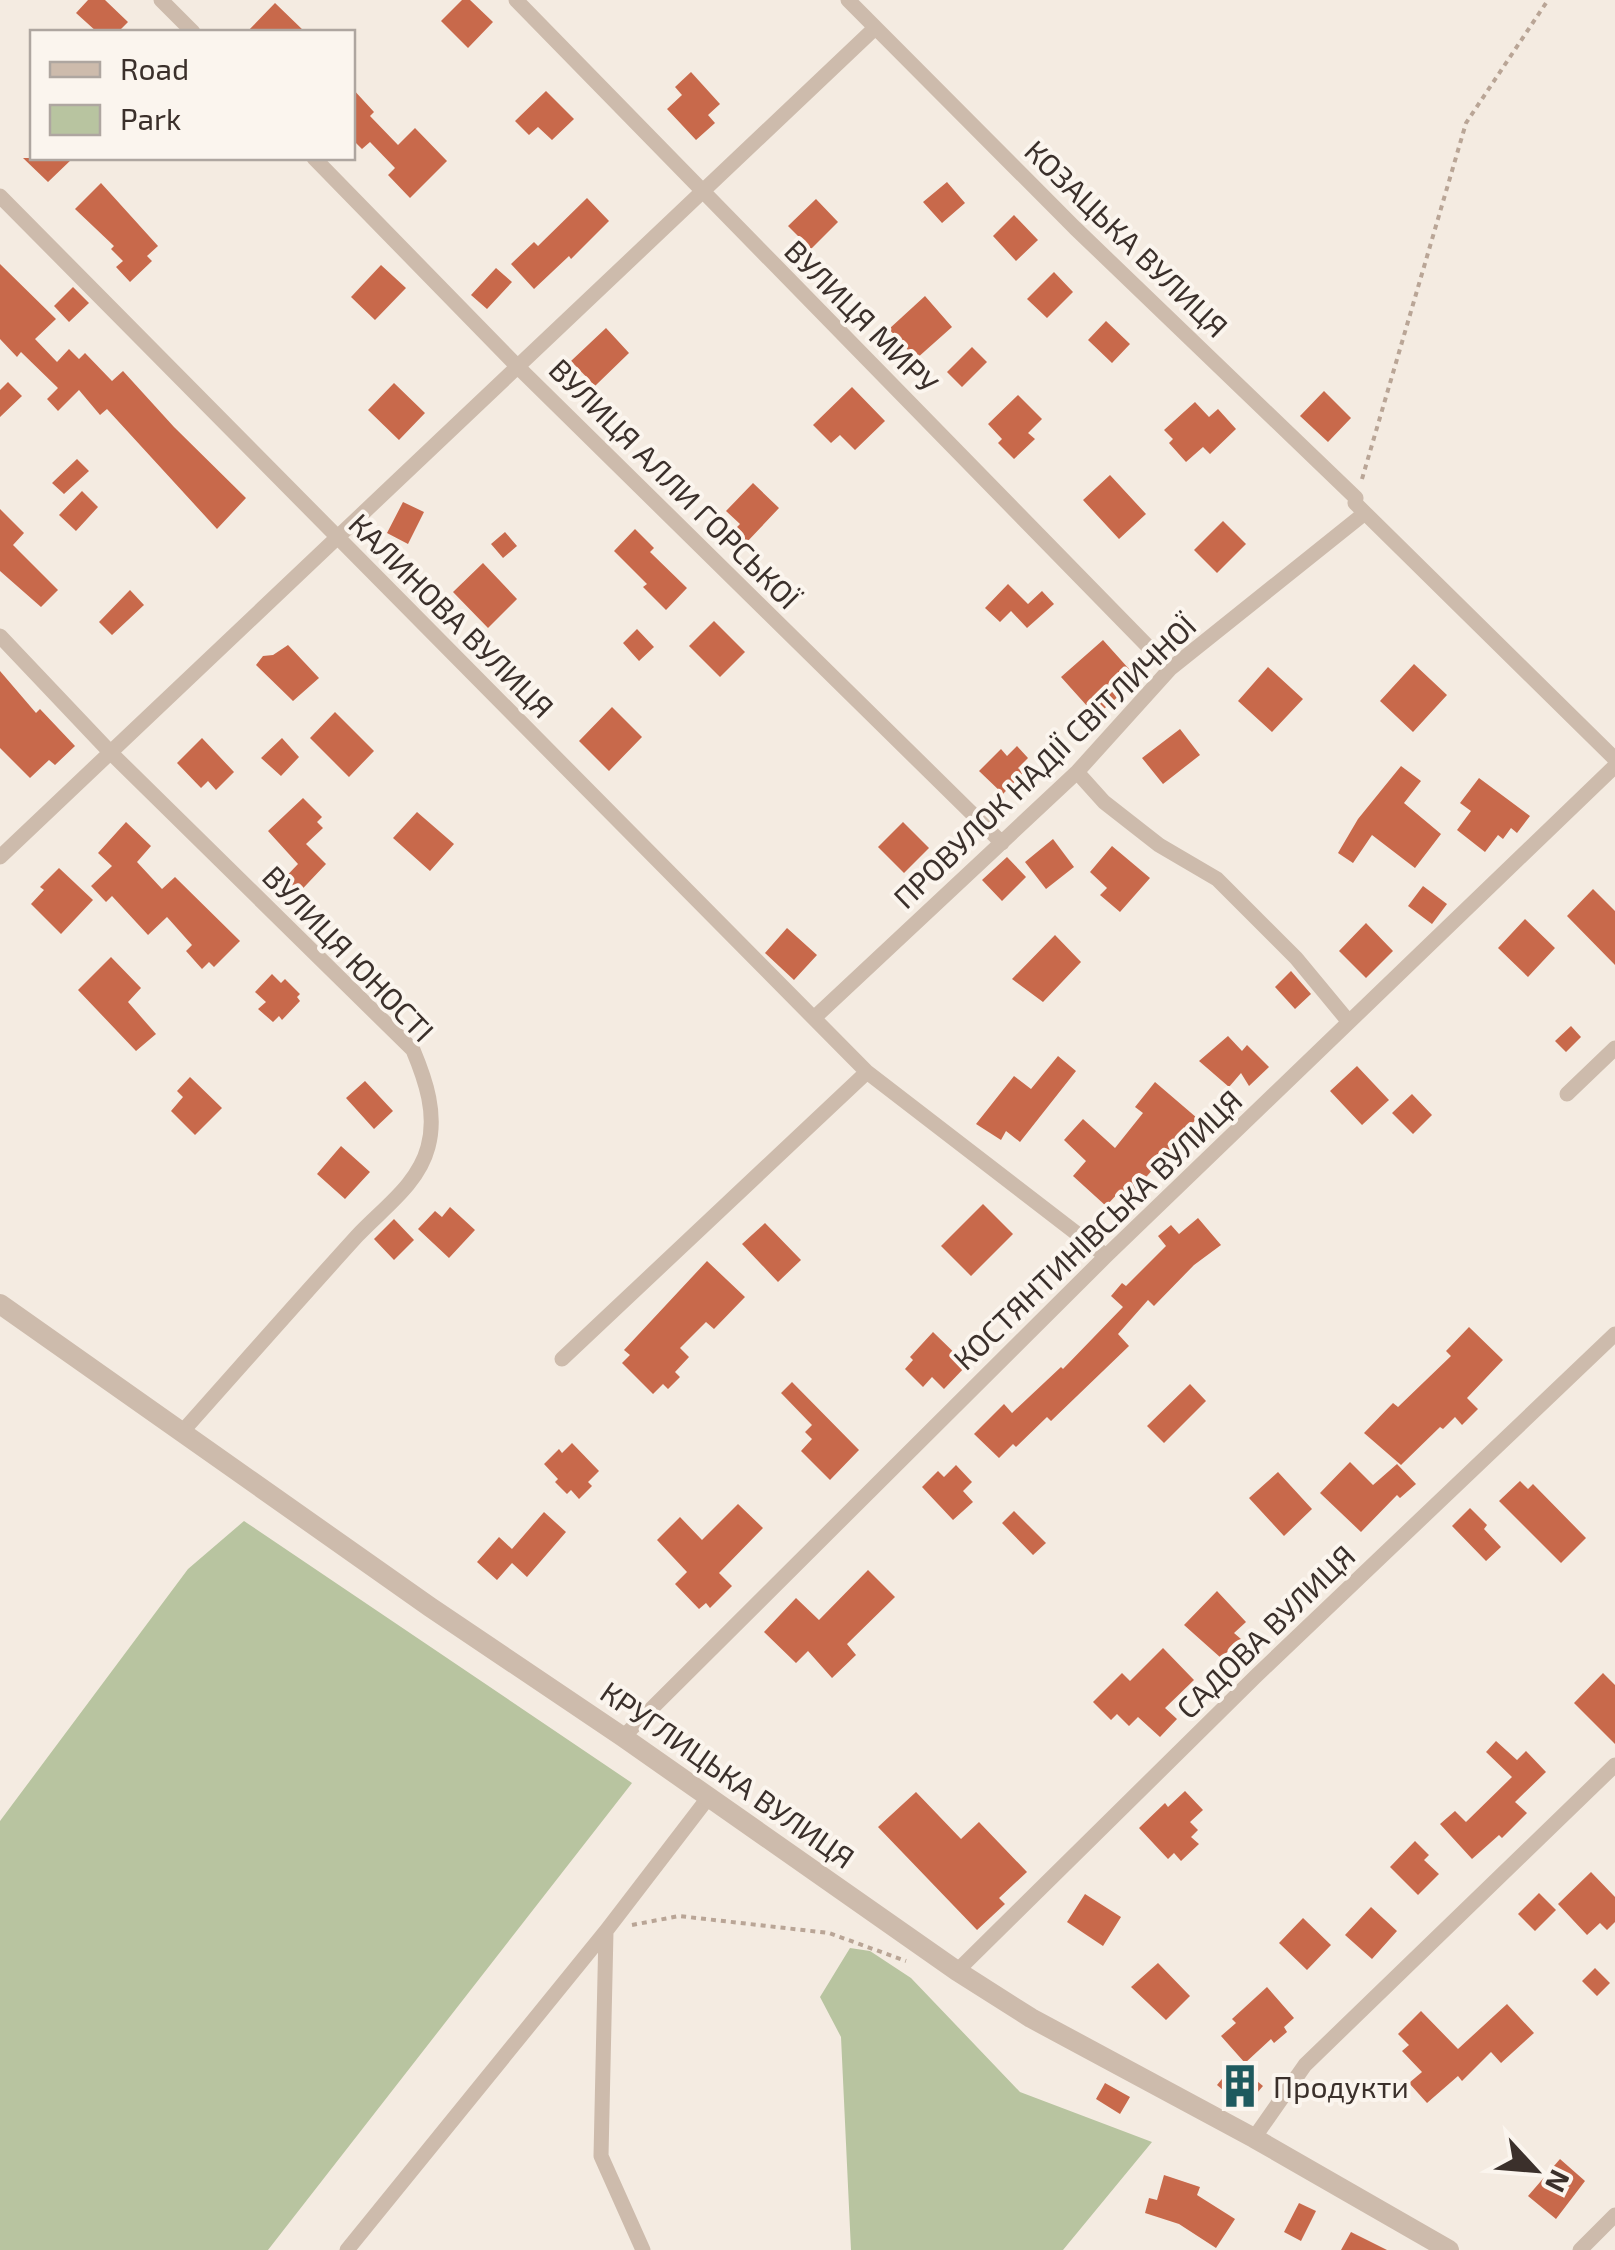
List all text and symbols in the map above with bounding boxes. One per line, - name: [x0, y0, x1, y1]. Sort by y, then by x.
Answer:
- legend: [30, 30, 355, 160]
- text: Road: [120, 50, 189, 86]
- text: Park: [120, 100, 181, 136]
- street label: КОЗАЦЬКА ВУЛИЦЯ: [1018, 132, 1236, 344]
- street label: ВУЛИЦЯ МИРУ: [778, 232, 946, 400]
- street label: ВУЛИЦЯ АЛЛИ ГОРСЬКОЇ: [543, 351, 808, 616]
- street label: КАЛИНОВА ВУЛИЦЯ: [342, 505, 562, 725]
- street label: ПРОВУЛОК НАДІЇ СВІТЛИЧНОЇ: [885, 607, 1203, 915]
- street label: ВУЛИЦЯ ЮНОСТІ: [256, 858, 442, 1048]
- street label: КОСТЯНТИНІВСЬКА ВУЛИЦЯ: [945, 1082, 1249, 1376]
- street label: САДОВА ВУЛИЦЯ: [1168, 1537, 1362, 1725]
- street label: КРУГЛИЦЬКА ВУЛИЦЯ: [594, 1673, 862, 1875]
- building icon: Продукти: [1216, 2062, 1264, 2110]
- place label: Продукти: [1273, 2068, 1409, 2105]
- north arrow: [1485, 2120, 1585, 2220]
- text: N: [1539, 2165, 1578, 2198]

